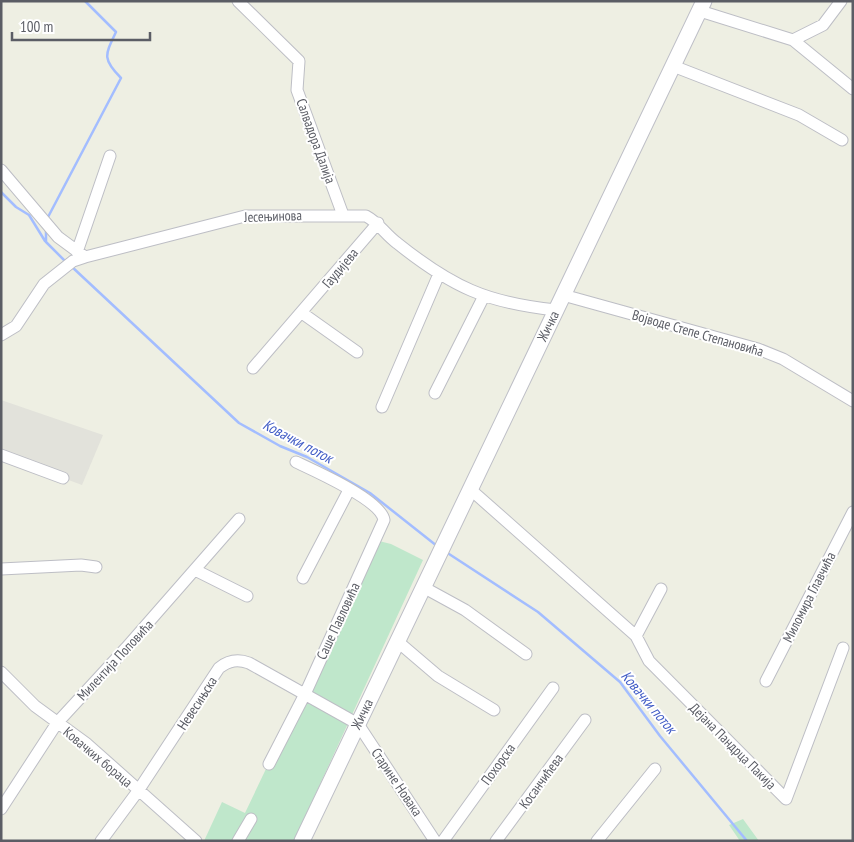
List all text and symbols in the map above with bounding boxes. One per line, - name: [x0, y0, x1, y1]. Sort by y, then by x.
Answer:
- scale bar: [12, 10, 150, 42]
- text: 100 m: [20, 17, 53, 36]
- street label: Салвадора Далија: [292, 96, 340, 186]
- street label: Јесењинова: [243, 206, 302, 226]
- street label: Гаудијева: [318, 244, 362, 292]
- street label: Војводе Степе Степановића: [630, 306, 766, 360]
- street label: Жичка: [532, 308, 563, 345]
- water label: Ковачки поток: [260, 415, 338, 468]
- street label: Миломира Главчића: [778, 549, 840, 645]
- street label: Саше Павловића: [312, 580, 364, 662]
- street label: Милентија Поповића: [73, 616, 157, 704]
- water label: Ковачки поток: [617, 667, 682, 739]
- street label: Невесињска: [173, 673, 221, 733]
- street label: Жичка: [346, 696, 377, 733]
- street label: Дејана Пандрца Пакија: [686, 699, 780, 793]
- street label: Ковачких бораца: [60, 723, 136, 791]
- street label: Похорска: [477, 740, 519, 788]
- street label: Старине Новака: [368, 744, 426, 820]
- street label: Косанчићева: [515, 750, 567, 812]

